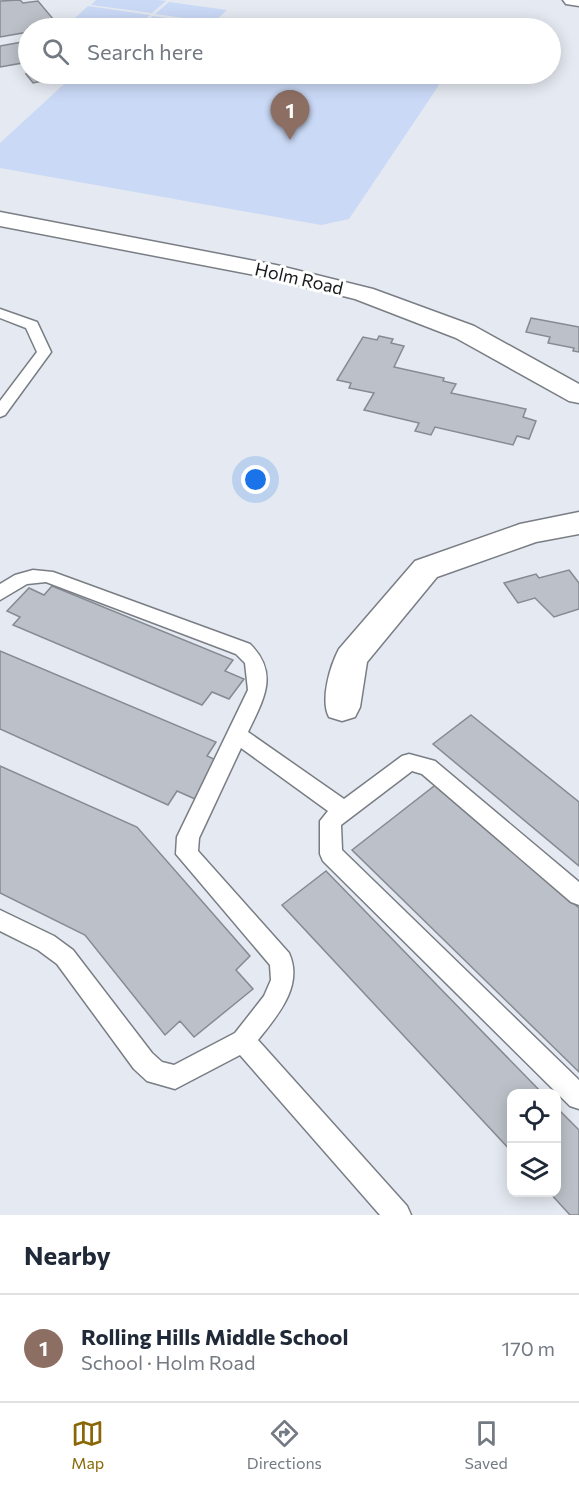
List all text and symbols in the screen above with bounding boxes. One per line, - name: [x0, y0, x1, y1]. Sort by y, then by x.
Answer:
- search box: [18, 18, 561, 84]
- icon: search: [39, 35, 72, 68]
- text: Search here: [87, 38, 203, 65]
- pin: 1: [270, 90, 310, 140]
- street label: Holm Road: [253, 257, 346, 299]
- your location: [241, 465, 270, 494]
- map controls: [507, 1089, 561, 1197]
- button: locate: [507, 1089, 561, 1143]
- button: layers: [507, 1143, 561, 1197]
- text: Nearby: [24, 1239, 111, 1270]
- text: Rolling Hills Middle School: [81, 1323, 349, 1350]
- text: 1: [39, 1336, 48, 1360]
- text: 170 m: [502, 1336, 555, 1360]
- text: School · Holm Road: [81, 1350, 255, 1374]
- tab: Map: [71, 1417, 104, 1472]
- tab: Directions: [247, 1417, 322, 1472]
- tab: Saved: [464, 1417, 508, 1472]

